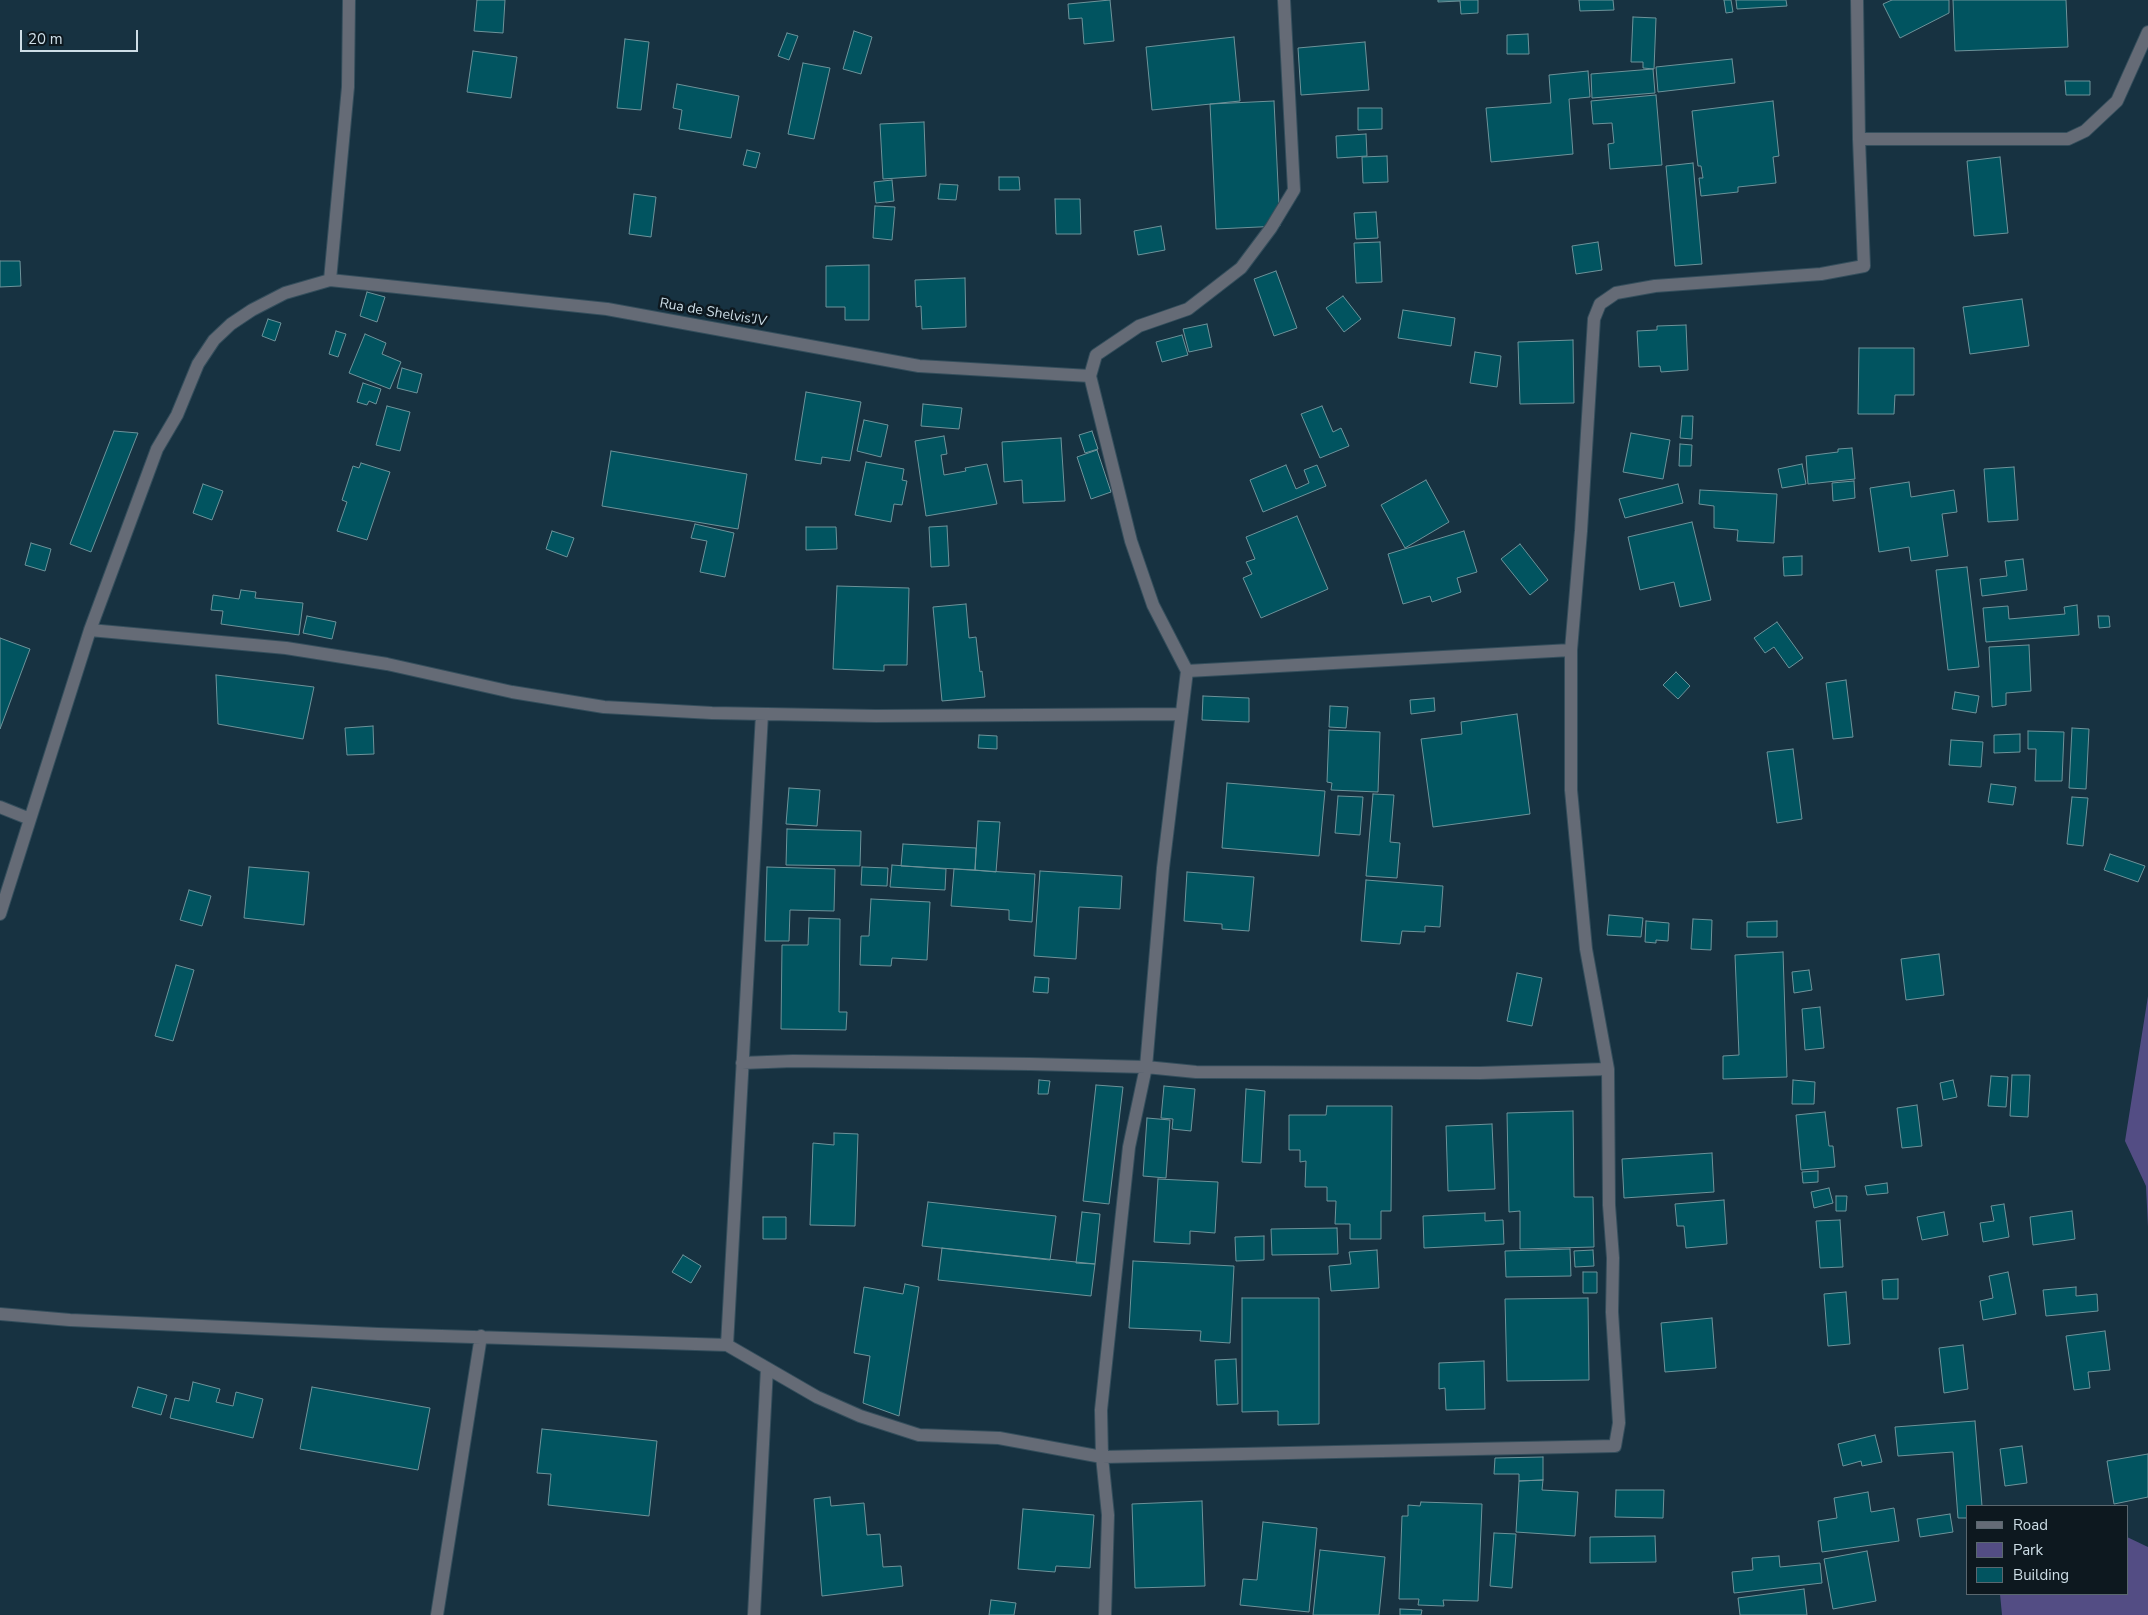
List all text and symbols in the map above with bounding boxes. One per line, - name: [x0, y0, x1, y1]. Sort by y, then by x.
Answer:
- scale bar: [22, 20, 140, 52]
- text: 20 m: [28, 29, 63, 49]
- street label: Rua de Shelvis’JV: [658, 295, 768, 331]
- legend: [1966, 1505, 2128, 1595]
- text: Road: [2013, 1515, 2048, 1535]
- text: Park: [2013, 1540, 2043, 1560]
- text: Building: [2013, 1565, 2069, 1585]

